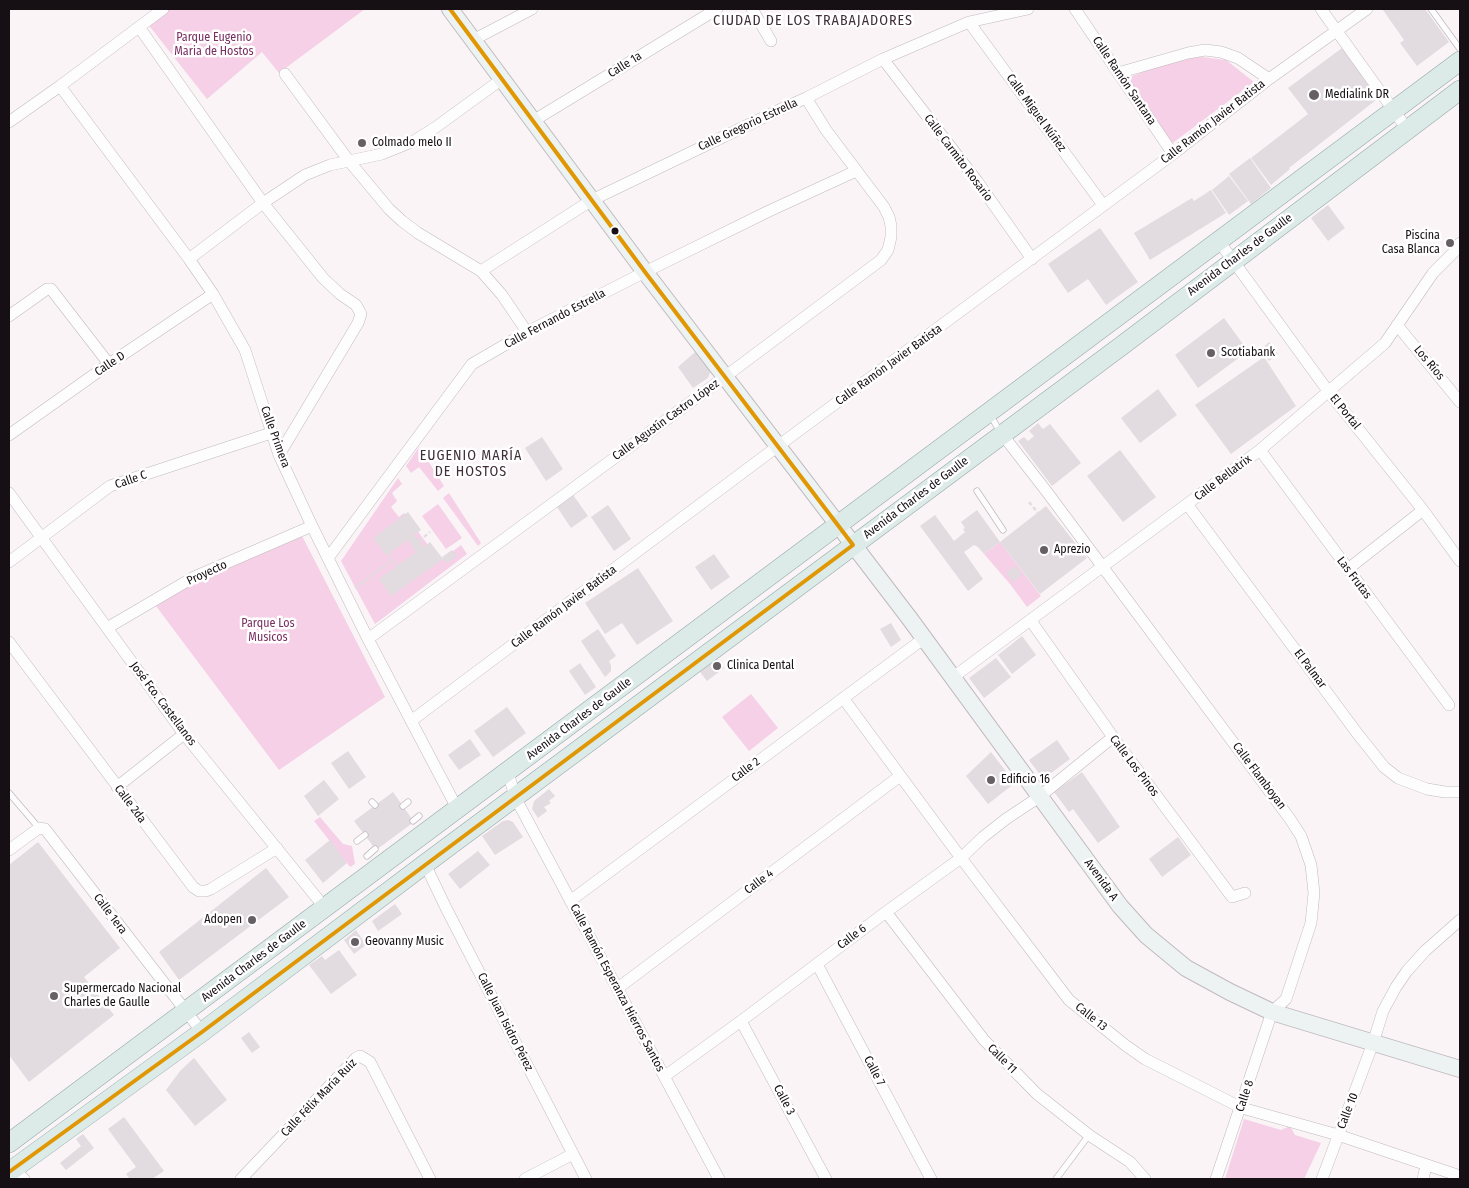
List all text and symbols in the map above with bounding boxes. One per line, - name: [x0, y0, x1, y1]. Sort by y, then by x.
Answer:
- district label: CIUDAD DE LOS TRABAJADORES: [710, 13, 916, 29]
- park label: Parque Eugenio Maria de Hostos: [174, 31, 254, 59]
- street label: Calle Ramón Santana: [1089, 34, 1159, 128]
- street label: Calle 1a: [605, 49, 645, 81]
- street label: Calle Miguel Núñez: [1003, 71, 1069, 155]
- street label: Calle Ramón Javier Batista: [1158, 77, 1268, 167]
- marker: Medialink DR: [1307, 88, 1321, 102]
- place label: Medialink DR: [1325, 88, 1389, 102]
- street label: Calle Gregorio Estrella: [696, 96, 800, 154]
- street label: Calle Carmito Rosario: [921, 112, 995, 204]
- place label: Colmado melo II: [372, 136, 452, 150]
- marker: Colmado melo II: [356, 137, 368, 149]
- street label: Avenida Charles de Gaulle: [1185, 211, 1295, 299]
- unlabelled marker: [610, 226, 620, 236]
- place label: Piscina Casa Blanca: [1382, 229, 1440, 257]
- marker: Piscina Casa Blanca: [1444, 237, 1456, 249]
- street label: Calle Fernando Estrella: [502, 286, 608, 352]
- street label: Calle Ramón Javier Batista: [833, 321, 945, 409]
- street label: Los Ríos: [1411, 343, 1447, 383]
- place label: Scotiabank: [1221, 346, 1275, 360]
- marker: Scotiabank: [1205, 347, 1217, 359]
- street label: Calle D: [92, 349, 128, 379]
- street label: Calle Agustín Castro López: [610, 376, 722, 464]
- street label: El Portal: [1327, 392, 1363, 432]
- street label: Calle Primera: [257, 404, 293, 470]
- district label: EUGENIO MARÍA DE HOSTOS: [418, 448, 524, 481]
- street label: Calle Bellatrix: [1192, 452, 1254, 504]
- street label: Avenida Charles de Gaulle: [861, 454, 971, 542]
- street label: Calle C: [113, 468, 149, 492]
- place label: Aprezio: [1054, 543, 1090, 557]
- marker: Aprezio: [1038, 544, 1050, 556]
- street label: Las Frutas: [1333, 554, 1375, 602]
- street label: Proyecto: [185, 557, 229, 589]
- street label: Calle Ramón Javier Batista: [508, 563, 620, 651]
- park label: Parque Los Musicos: [241, 617, 295, 645]
- street label: El Palmar: [1291, 647, 1329, 691]
- street label: José Fco. Castellanos: [127, 659, 199, 749]
- place label: Clinica Dental: [727, 659, 794, 673]
- marker: Clinica Dental: [711, 660, 723, 672]
- street label: Avenida Charles de Gaulle: [524, 675, 634, 763]
- street label: Calle Los Pinos: [1106, 732, 1162, 800]
- street label: Calle Flamboyan: [1229, 740, 1289, 812]
- street label: Calle 2: [729, 755, 763, 785]
- place label: Edificio 16: [1001, 773, 1050, 787]
- marker: Edificio 16: [985, 774, 997, 786]
- street label: Calle 2da: [111, 782, 149, 826]
- street label: Avenida A: [1081, 856, 1121, 904]
- street label: Calle 4: [742, 866, 776, 898]
- street label: Calle 1era: [90, 891, 130, 937]
- street label: Calle Ramón Esperanza Hierros Santos: [567, 902, 667, 1074]
- place label: Adopen: [204, 913, 242, 927]
- marker: Adopen: [246, 914, 258, 926]
- street label: Avenida Charles de Gaulle: [199, 917, 309, 1005]
- street label: Calle 6: [835, 921, 869, 953]
- place label: Geovanny Music: [365, 935, 444, 949]
- marker: Geovanny Music: [349, 936, 361, 948]
- street label: Calle Juan Isidro Pérez: [474, 970, 536, 1074]
- place label: Supermercado Nacional Charles de Gaulle: [64, 982, 181, 1010]
- marker: Supermercado Nacional Charles de Gaulle: [48, 990, 60, 1002]
- street label: Calle 13: [1072, 1000, 1110, 1034]
- street label: Calle 11: [984, 1041, 1020, 1077]
- street label: Calle 7: [860, 1054, 888, 1088]
- street label: Calle Félix María Ruiz: [278, 1056, 360, 1140]
- street label: Calle 8: [1233, 1078, 1257, 1114]
- street label: Calle 3: [770, 1082, 798, 1118]
- street label: Calle 10: [1335, 1091, 1361, 1131]

